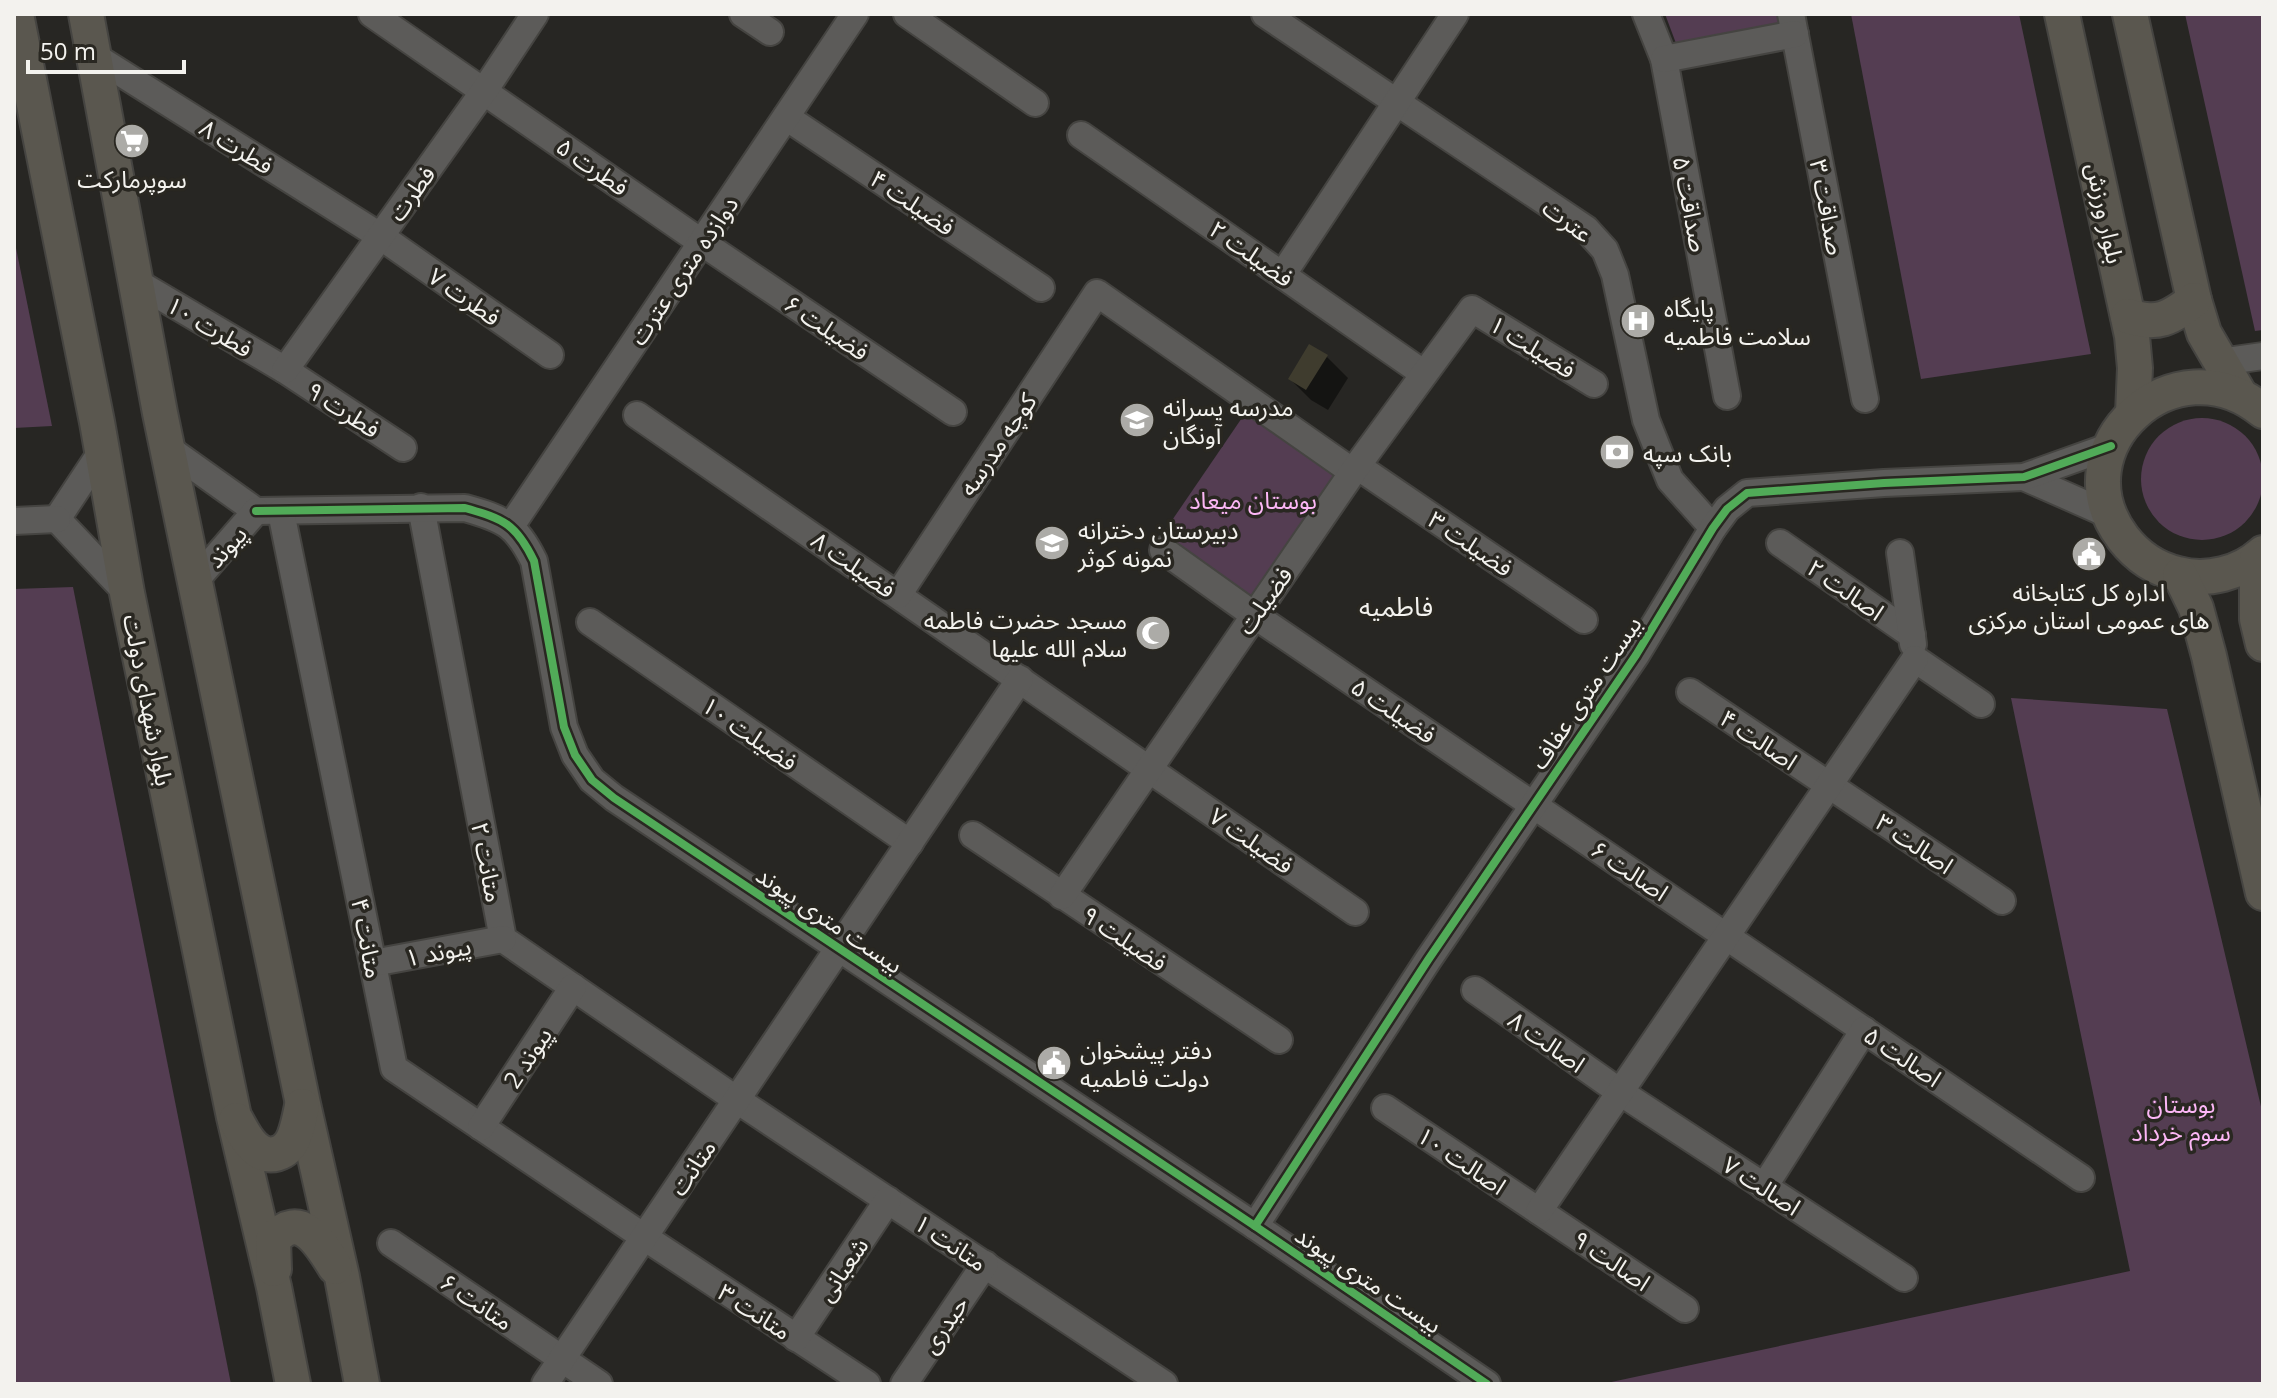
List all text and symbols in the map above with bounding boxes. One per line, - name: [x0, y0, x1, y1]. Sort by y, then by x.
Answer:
- scale bar: [28, 24, 184, 74]
- text: 50 m: [40, 34, 96, 67]
- street label: فطرت ۸: [194, 111, 280, 181]
- supermarket icon: سوپرمارکت: [113, 122, 151, 160]
- street label: فطرت ۵: [550, 129, 636, 203]
- street label: صداقت ۵: [1666, 153, 1716, 255]
- street label: صداقت ۳: [1803, 156, 1853, 258]
- street label: فطرت: [380, 159, 442, 227]
- street label: بلوار ورزش: [2079, 159, 2133, 267]
- place label: سوپرمارکت: [77, 162, 187, 195]
- street label: فضیلت ۴: [864, 162, 962, 242]
- street label: دوازده متری عترت: [621, 189, 745, 351]
- street label: عترت: [1536, 190, 1600, 250]
- street label: فضیلت ۲: [1203, 212, 1301, 294]
- street label: فطرت ۷: [422, 259, 508, 333]
- street label: فطرت ۱۰: [161, 287, 259, 365]
- street label: فضیلت ۶: [778, 287, 876, 367]
- place label: پایگاه سلامت فاطمیه: [1664, 291, 1811, 352]
- hospital icon: پایگاه سلامت فاطمیه: [1619, 302, 1657, 340]
- street label: فضیلت ۱: [1484, 307, 1582, 385]
- street label: فطرت ۹: [301, 373, 387, 445]
- street label: کوچه مدرسه: [951, 385, 1044, 502]
- place label: مدرسه پسرانه آونگان: [1163, 390, 1293, 451]
- school or university icon: مدرسه پسرانه آونگان: [1118, 401, 1156, 439]
- bank icon: بانک سپه: [1598, 433, 1636, 471]
- place label: بانک سپه: [1643, 436, 1732, 469]
- park label: بوستان میعاد: [1189, 483, 1317, 516]
- street label: فضیلت ۳: [1422, 503, 1520, 583]
- place label: دبیرستان دخترانه نمونه کوثر: [1077, 513, 1238, 574]
- street label: پیوند: [198, 518, 254, 575]
- street label: فضیلت ۸: [805, 523, 903, 605]
- school or university icon: دبیرستان دخترانه نمونه کوثر: [1033, 524, 1071, 562]
- public building icon: اداره کل کتابخانه های عمومی استان مرکزی: [2070, 535, 2108, 573]
- street label: اصالت ۲: [1801, 551, 1891, 627]
- street label: فضیلت: [1229, 559, 1299, 641]
- place label: اداره کل کتابخانه های عمومی استان مرکزی: [1969, 575, 2209, 636]
- district label: فاطمیه: [1359, 588, 1433, 624]
- place label: مسجد حضرت فاطمه سلام الله علیها: [924, 603, 1127, 667]
- street label: بیست متری عفاف: [1521, 609, 1649, 775]
- street label: بلوار شهدای دولت: [116, 611, 182, 789]
- mosque icon: مسجد حضرت فاطمه سلام الله علیها: [1134, 614, 1172, 652]
- street label: فضیلت ۵: [1345, 670, 1443, 750]
- street label: فضیلت ۱۰: [696, 688, 804, 778]
- street label: اصالت ۴: [1714, 701, 1804, 777]
- street label: فضیلت ۷: [1203, 799, 1301, 881]
- street label: اصالت ۳: [1870, 805, 1960, 881]
- street label: متانت ۲: [464, 819, 512, 905]
- street label: اصالت ۶: [1585, 832, 1675, 908]
- street label: بیست متری پیوند: [750, 858, 910, 981]
- street label: متانت ۴: [344, 895, 392, 981]
- street label: فضیلت ۹: [1076, 898, 1174, 978]
- street label: پیوند ۱: [402, 928, 474, 974]
- street label: اصالت ۸: [1502, 1003, 1592, 1079]
- street label: اصالت ۵: [1858, 1018, 1948, 1094]
- street label: پیوند 2: [495, 1020, 559, 1094]
- place label: دفتر پیشخوان دولت فاطمیه: [1080, 1033, 1212, 1094]
- public building icon: دفتر پیشخوان دولت فاطمیه: [1035, 1044, 1073, 1082]
- park label: بوستان سوم خرداد: [2131, 1087, 2231, 1151]
- street label: اصالت ۱۰: [1411, 1118, 1513, 1202]
- street label: متانت: [661, 1132, 723, 1202]
- street label: اصالت ۷: [1717, 1148, 1807, 1222]
- street label: متانت ۱: [908, 1206, 994, 1278]
- street label: بیست متری پیوند: [1289, 1218, 1449, 1341]
- street label: اصالت ۹: [1567, 1222, 1657, 1298]
- street label: شعبانی: [809, 1230, 875, 1308]
- street label: متانت ۶: [434, 1265, 520, 1337]
- street label: متانت ۳: [712, 1275, 798, 1347]
- street label: حیدری: [913, 1289, 975, 1359]

